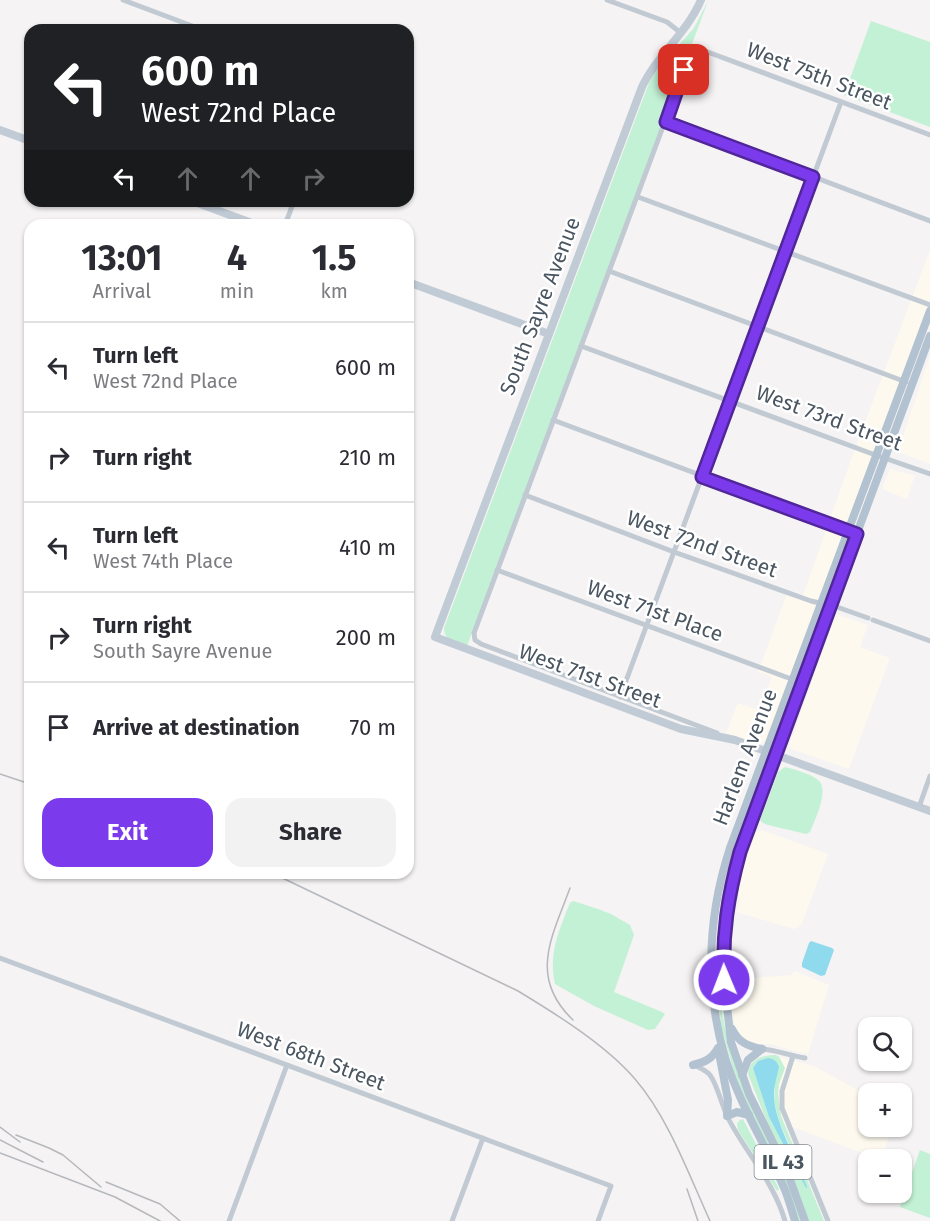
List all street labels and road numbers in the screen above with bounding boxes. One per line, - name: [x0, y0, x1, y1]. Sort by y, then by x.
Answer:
- street label: West 75th Street: [743, 36, 896, 116]
- street label: South Sayre Avenue: [494, 213, 586, 399]
- street label: West 73rd Street: [752, 379, 906, 457]
- street label: West 72nd Street: [623, 505, 781, 583]
- street label: West 71st Place: [583, 574, 727, 648]
- street label: West 71st Street: [515, 638, 665, 714]
- street label: Harlem Avenue: [707, 685, 783, 829]
- street label: West 68th Street: [233, 1016, 389, 1096]
- road number: IL 43: [754, 1145, 812, 1179]

